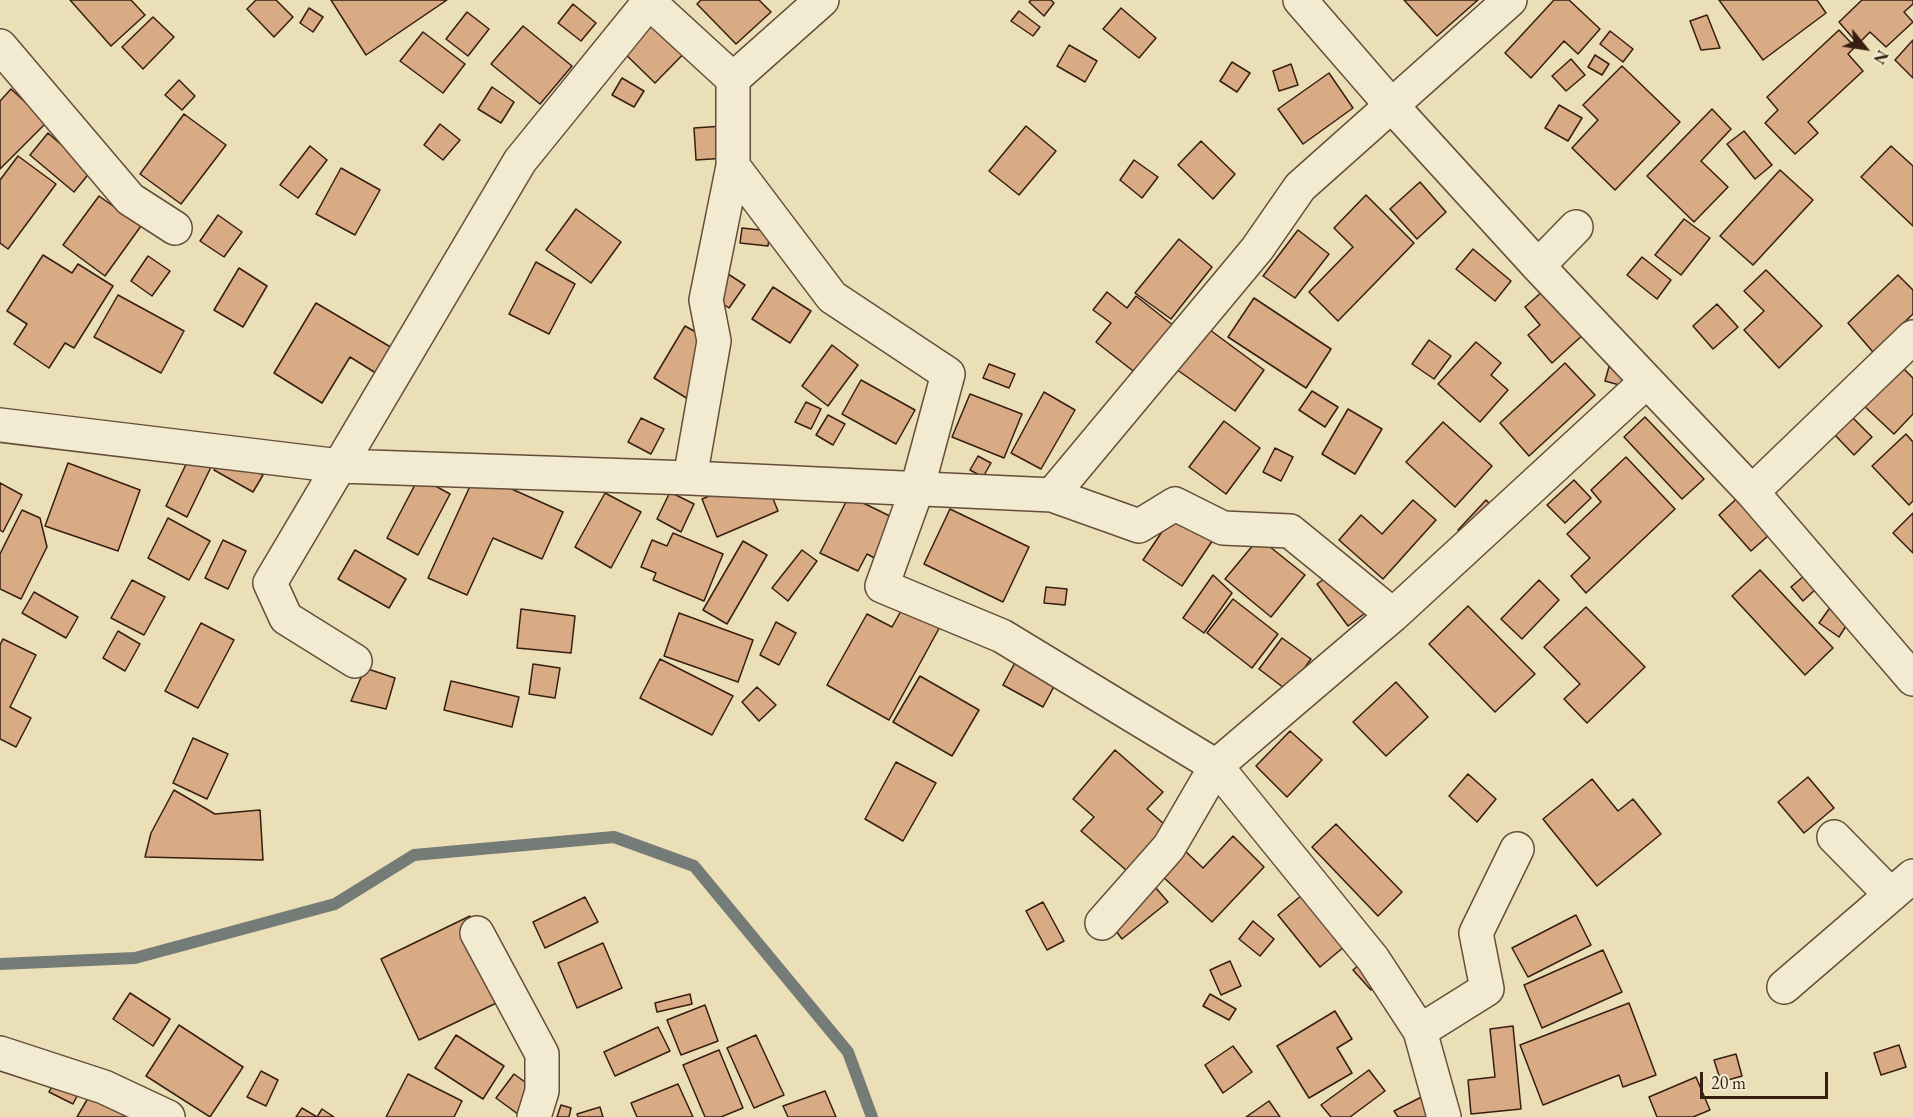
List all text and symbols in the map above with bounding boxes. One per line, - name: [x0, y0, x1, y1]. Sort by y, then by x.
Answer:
- north arrow: [1835, 18, 1895, 78]
- text: N: [1869, 46, 1893, 68]
- scale bar: [1703, 1060, 1830, 1098]
- text: 20 m: [1711, 1071, 1746, 1094]

